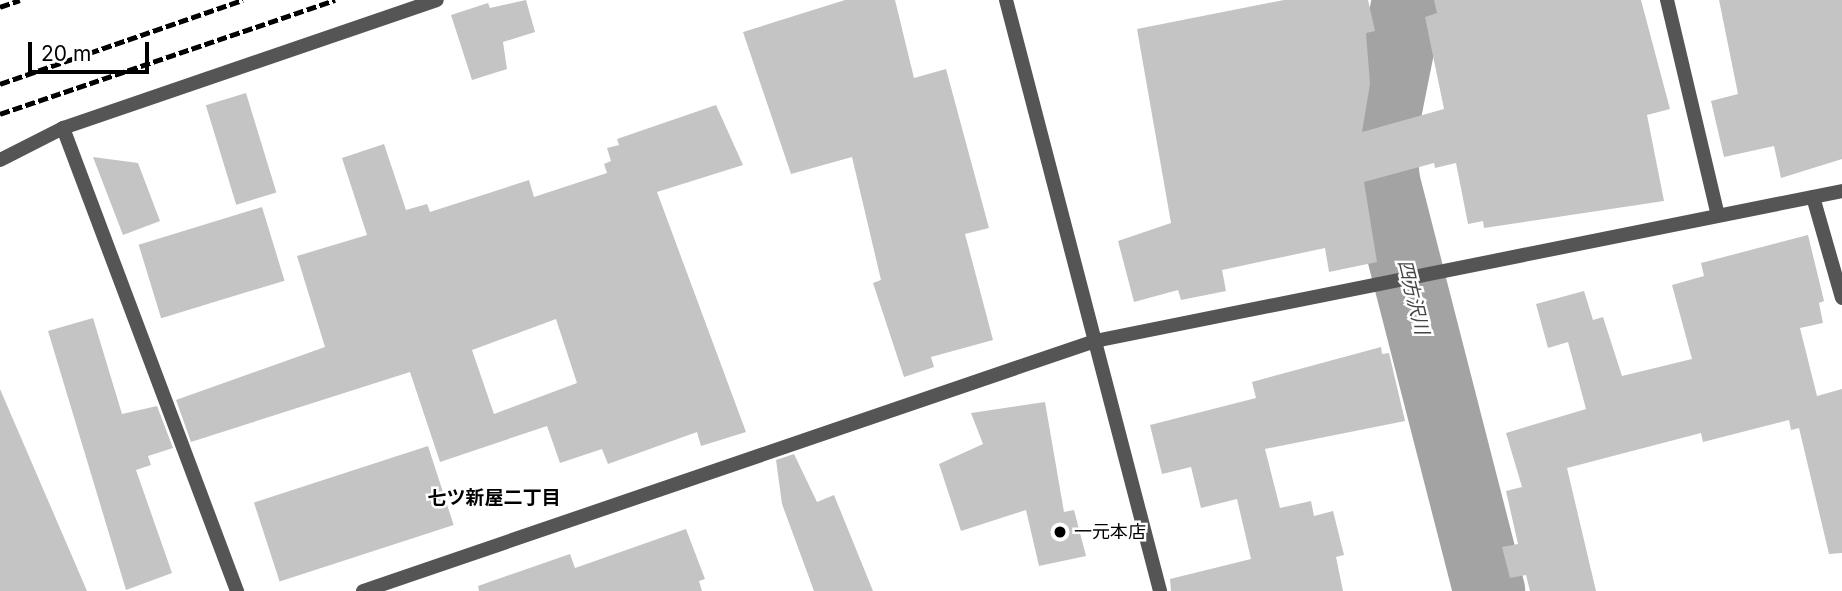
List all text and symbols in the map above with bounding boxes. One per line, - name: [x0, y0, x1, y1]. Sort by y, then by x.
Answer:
- scale bar: [32, 28, 152, 72]
- text: 20 m: [41, 41, 91, 66]
- water label: 四方沢川: [1393, 257, 1433, 337]
- district label: 七ツ新屋二丁目: [428, 487, 560, 509]
- place label: 一元本店: [1074, 521, 1146, 543]
- marker: 一元本店: [1052, 524, 1068, 540]

